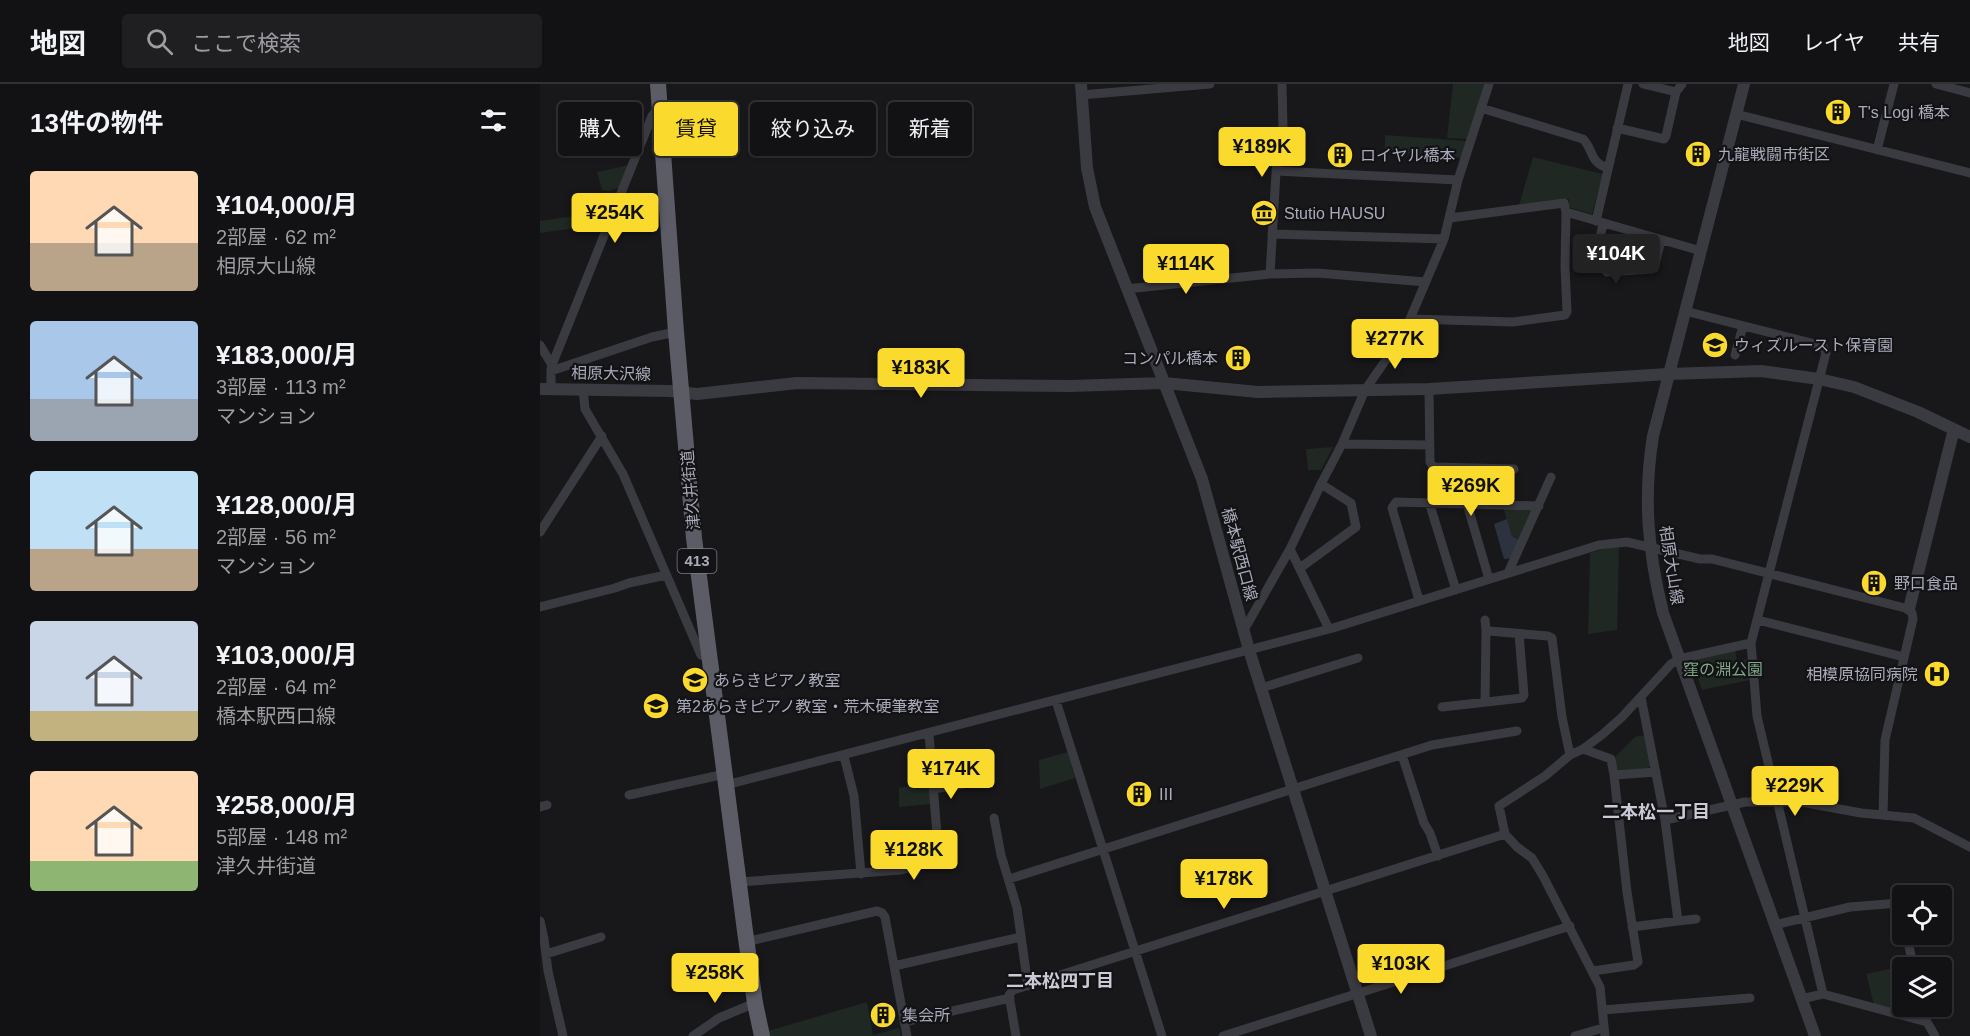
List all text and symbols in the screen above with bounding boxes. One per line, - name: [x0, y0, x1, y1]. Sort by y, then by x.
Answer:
- search box: [122, 14, 542, 68]
- icon: search: [143, 25, 176, 58]
- text: 地図: [30, 28, 86, 59]
- text: ここで検索: [191, 31, 301, 56]
- text: 地図: [1728, 31, 1770, 54]
- text: レイヤ: [1803, 31, 1865, 54]
- text: 共有: [1898, 31, 1940, 54]
- building icon: T's Logi 橋本: [1823, 97, 1853, 127]
- chip: 購入: [558, 102, 642, 156]
- chip: 賃貸: [654, 102, 738, 156]
- chip: 絞り込み: [750, 102, 876, 156]
- chip: 新着: [888, 102, 972, 156]
- icon: filters: [477, 104, 510, 137]
- place label: T's Logi 橋本: [1858, 104, 1950, 121]
- text: 13件の物件: [30, 108, 163, 138]
- pin: ¥189K: [1220, 127, 1304, 178]
- text: ¥189K: [1233, 135, 1291, 157]
- building icon: 九龍戦闘市街区: [1683, 139, 1713, 169]
- building icon: ロイヤル橋本: [1325, 140, 1355, 170]
- place label: 九龍戦闘市街区: [1718, 146, 1830, 163]
- place label: ロイヤル橋本: [1360, 147, 1456, 164]
- text: ¥104,000/月: [216, 190, 358, 220]
- pin: ¥254K: [573, 193, 657, 244]
- icon: home: [78, 195, 150, 267]
- museum icon: Stutio HAUSU: [1249, 198, 1279, 228]
- text: ¥254K: [586, 201, 644, 223]
- place label: Stutio HAUSU: [1284, 205, 1385, 222]
- text: 2部屋 · 62 m²: [216, 226, 336, 248]
- pin: ¥104K: [1574, 234, 1658, 285]
- text: ¥104K: [1587, 242, 1645, 264]
- pin: ¥114K: [1144, 244, 1228, 295]
- text: ¥114K: [1157, 252, 1215, 274]
- text: 相原大山線: [216, 255, 316, 277]
- pin: ¥277K: [1353, 319, 1437, 370]
- text: ¥277K: [1366, 327, 1424, 349]
- school or university icon: ウィズルースト保育園: [1700, 330, 1730, 360]
- place label: ウィズルースト保育園: [1734, 337, 1893, 354]
- text: ¥183,000/月: [216, 340, 358, 370]
- building icon: コンパル橋本: [1223, 343, 1253, 373]
- icon: home: [78, 345, 150, 417]
- pin: ¥183K: [879, 348, 963, 399]
- place label: コンパル橋本: [1122, 350, 1218, 367]
- text: ¥183K: [892, 356, 950, 378]
- street label: 相原大沢線: [571, 364, 651, 383]
- text: 3部屋 · 113 m²: [216, 376, 346, 398]
- text: マンション: [216, 405, 316, 427]
- street label: 津久井街道: [679, 449, 702, 531]
- pin: ¥269K: [1429, 466, 1513, 517]
- text: ¥269K: [1442, 474, 1500, 496]
- text: ¥128,000/月: [216, 490, 358, 520]
- icon: home: [78, 495, 150, 567]
- street label: 橋本駅西口線: [1219, 506, 1260, 603]
- street label: 相原大山線: [1657, 524, 1686, 606]
- text: 2部屋 · 56 m²: [216, 526, 336, 548]
- road number: 413: [678, 549, 716, 573]
- text: マンション: [216, 555, 316, 577]
- building icon: 野口食品: [1859, 568, 1889, 598]
- place label: 野口食品: [1894, 575, 1958, 592]
- text: ¥103,000/月: [216, 640, 358, 670]
- icon: home: [78, 645, 150, 717]
- hospital icon: 相模原協同病院: [1922, 659, 1952, 689]
- park label: 窪の淵公園: [1683, 661, 1763, 678]
- school or university icon: あらきピアノ教室: [680, 665, 710, 695]
- place label: 相模原協同病院: [1806, 666, 1918, 683]
- place label: あらきピアノ教室: [714, 672, 841, 689]
- text: 2部屋 · 64 m²: [216, 676, 336, 698]
- school or university icon: 第2あらきピアノ教室・荒木硬筆教室: [641, 691, 671, 721]
- place label: 第2あらきピアノ教室・荒木硬筆教室: [676, 698, 939, 715]
- text: 橋本駅西口線: [216, 705, 336, 727]
- pin: ¥174K: [909, 749, 993, 800]
- text: ¥174K: [922, 757, 980, 779]
- pin: ¥229K: [1753, 766, 1837, 817]
- text: ¥229K: [1766, 774, 1824, 796]
- building icon: Ⅲ: [1124, 779, 1154, 809]
- place label: Ⅲ: [1158, 786, 1174, 803]
- text: ¥258,000/月: [216, 790, 358, 820]
- icon: home: [78, 795, 150, 867]
- district label: 二本松一丁目: [1602, 802, 1710, 822]
- text: 5部屋 · 148 m²: [216, 826, 347, 848]
- pin: ¥128K: [872, 830, 956, 881]
- text: ¥128K: [885, 838, 943, 860]
- text: 津久井街道: [216, 855, 316, 877]
- pin: ¥178K: [1182, 859, 1266, 910]
- text: ¥178K: [1195, 867, 1253, 889]
- map controls: [1892, 885, 1952, 1017]
- button: locate: [1892, 885, 1952, 945]
- pin: ¥103K: [1359, 944, 1443, 995]
- text: ¥103K: [1372, 952, 1430, 974]
- pin: ¥258K: [673, 953, 757, 1004]
- button: layers: [1892, 957, 1952, 1017]
- text: ¥258K: [686, 961, 744, 983]
- district label: 二本松四丁目: [1006, 971, 1114, 991]
- building icon: 集会所: [868, 1000, 898, 1030]
- place label: 集会所: [902, 1007, 950, 1024]

